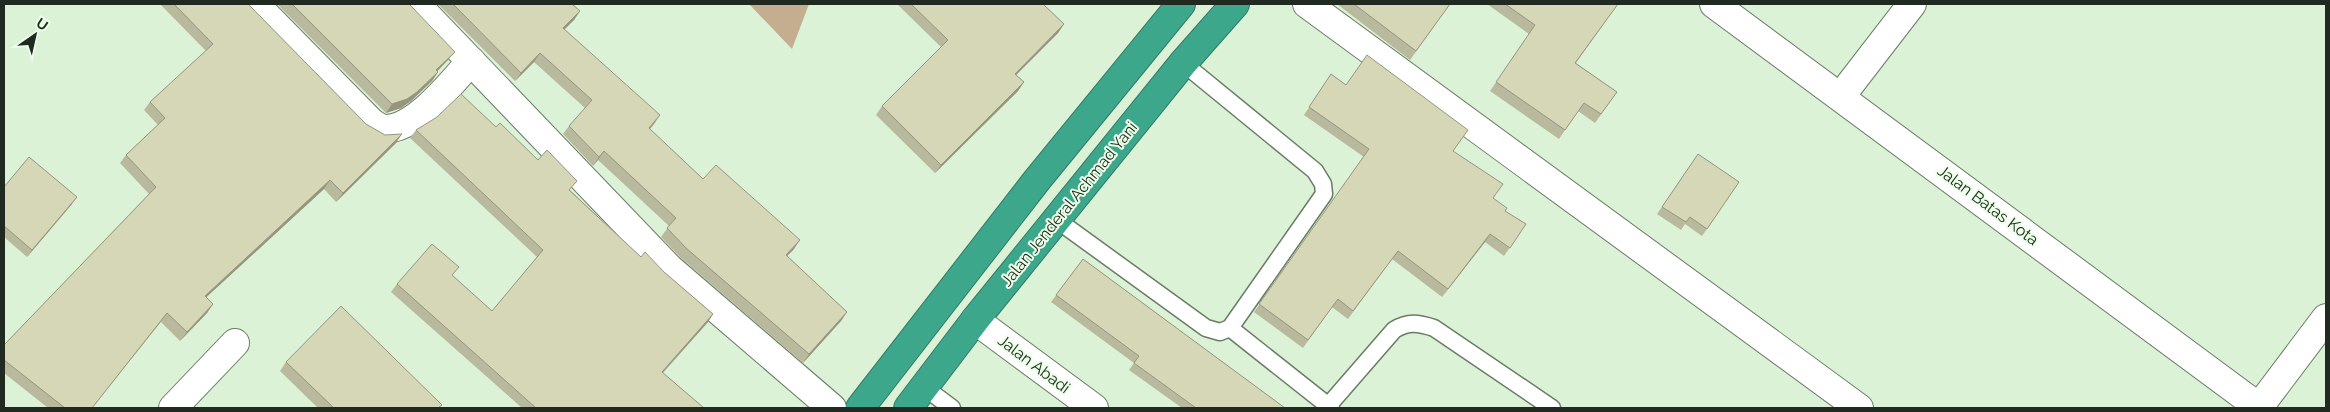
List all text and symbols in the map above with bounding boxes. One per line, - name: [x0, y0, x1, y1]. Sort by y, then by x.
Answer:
- north arrow: [10, 10, 60, 60]
- text: U: [33, 15, 51, 34]
- street label: Jalan Jenderal Achmad Yani: [997, 118, 1141, 290]
- street label: Jalan Batas Kota: [1934, 161, 2042, 249]
- street label: Jalan Abadi: [994, 331, 1074, 397]

